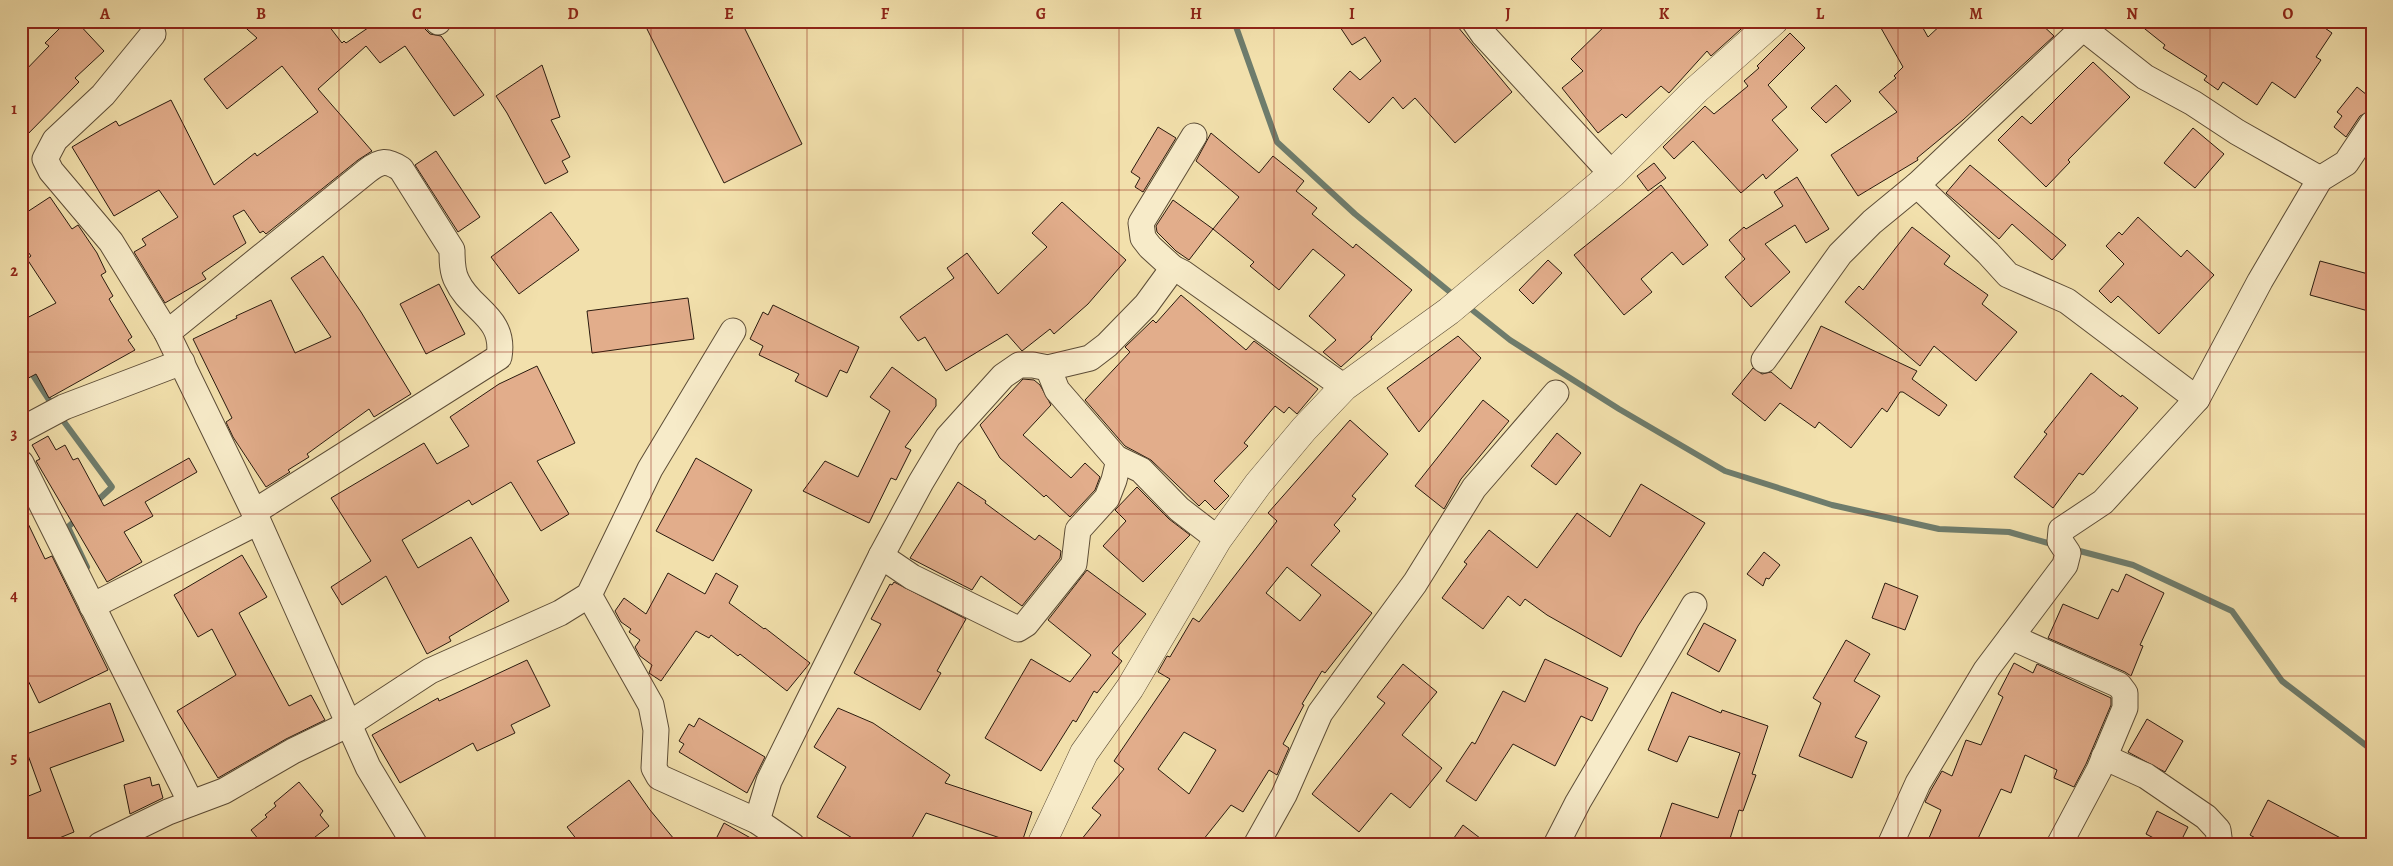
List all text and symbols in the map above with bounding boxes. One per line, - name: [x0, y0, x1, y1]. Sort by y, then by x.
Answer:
- text: A: [99, 3, 111, 25]
- text: B: [256, 3, 266, 25]
- text: C: [412, 3, 422, 25]
- text: D: [567, 3, 579, 25]
- text: E: [724, 3, 734, 25]
- text: F: [881, 3, 890, 25]
- text: G: [1036, 3, 1046, 25]
- text: H: [1190, 3, 1202, 25]
- text: I: [1349, 3, 1355, 25]
- text: J: [1505, 3, 1511, 25]
- text: K: [1659, 3, 1670, 25]
- text: L: [1816, 3, 1825, 25]
- text: M: [1969, 3, 1983, 25]
- text: N: [2126, 3, 2138, 25]
- text: O: [2283, 3, 2294, 25]
- text: 1: [11, 98, 17, 120]
- text: 2: [10, 260, 18, 282]
- text: 3: [11, 423, 18, 445]
- text: 4: [10, 585, 18, 607]
- text: 5: [11, 747, 18, 769]

